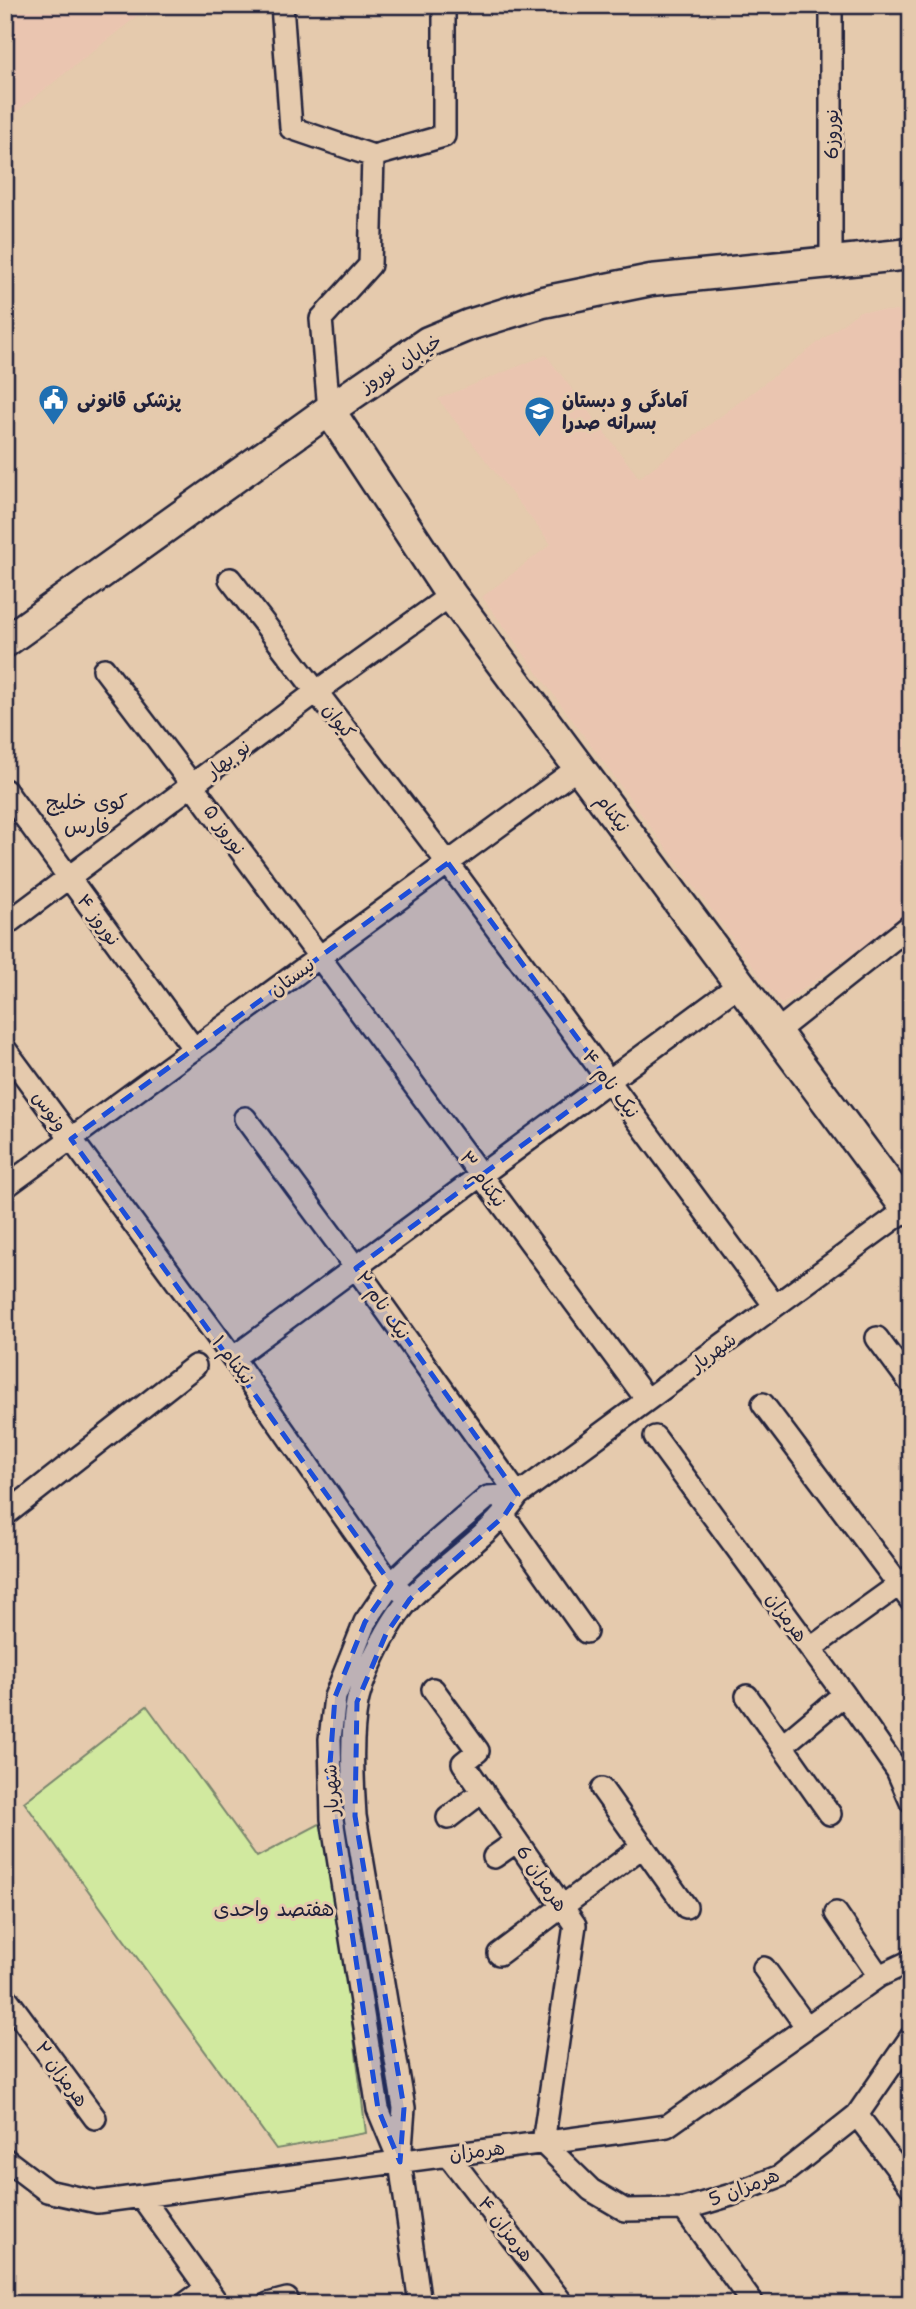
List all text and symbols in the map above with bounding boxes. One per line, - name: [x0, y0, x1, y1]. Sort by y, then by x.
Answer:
- street label: نوروز6: [819, 108, 844, 160]
- street label: خیابان نوروز: [354, 328, 447, 399]
- public building icon: پزشکی قانونی: [37, 383, 71, 427]
- place label: پزشکی قانونی: [77, 388, 182, 413]
- place label: آمادگی و دبستان بسرانه صدرا: [562, 388, 688, 435]
- school or university icon: آمادگی و دبستان بسرانه صدرا: [522, 394, 556, 438]
- street label: کیوان: [317, 698, 361, 744]
- street label: نو بهار: [199, 734, 255, 785]
- district label: کوی خلیج فارس: [46, 788, 128, 840]
- street label: نیکنام: [589, 789, 636, 838]
- street label: نوروز ۵: [198, 799, 252, 861]
- street label: نوروز ۴: [72, 889, 126, 951]
- street label: نیستان: [264, 952, 320, 1002]
- street label: نیک نام ۴: [575, 1045, 645, 1125]
- street label: ونوس: [27, 1086, 73, 1136]
- street label: نیکنام ۳: [452, 1146, 512, 1213]
- street label: نیک نام ۲: [349, 1266, 416, 1345]
- street label: شهریار: [683, 1327, 741, 1378]
- street label: نیکنام ۱: [205, 1330, 260, 1391]
- street label: هرمزان: [760, 1587, 814, 1647]
- street label: شهریار: [317, 1764, 345, 1818]
- street label: هرمزان 6: [510, 1840, 574, 1916]
- district label: هفتصد واحدی: [213, 1895, 335, 1923]
- street label: هرمزان ۲: [30, 2036, 94, 2112]
- street label: هرمزان: [448, 2135, 506, 2167]
- street label: هرمزان 5: [705, 2162, 783, 2212]
- street label: هرمزان ۴: [472, 2191, 540, 2267]

